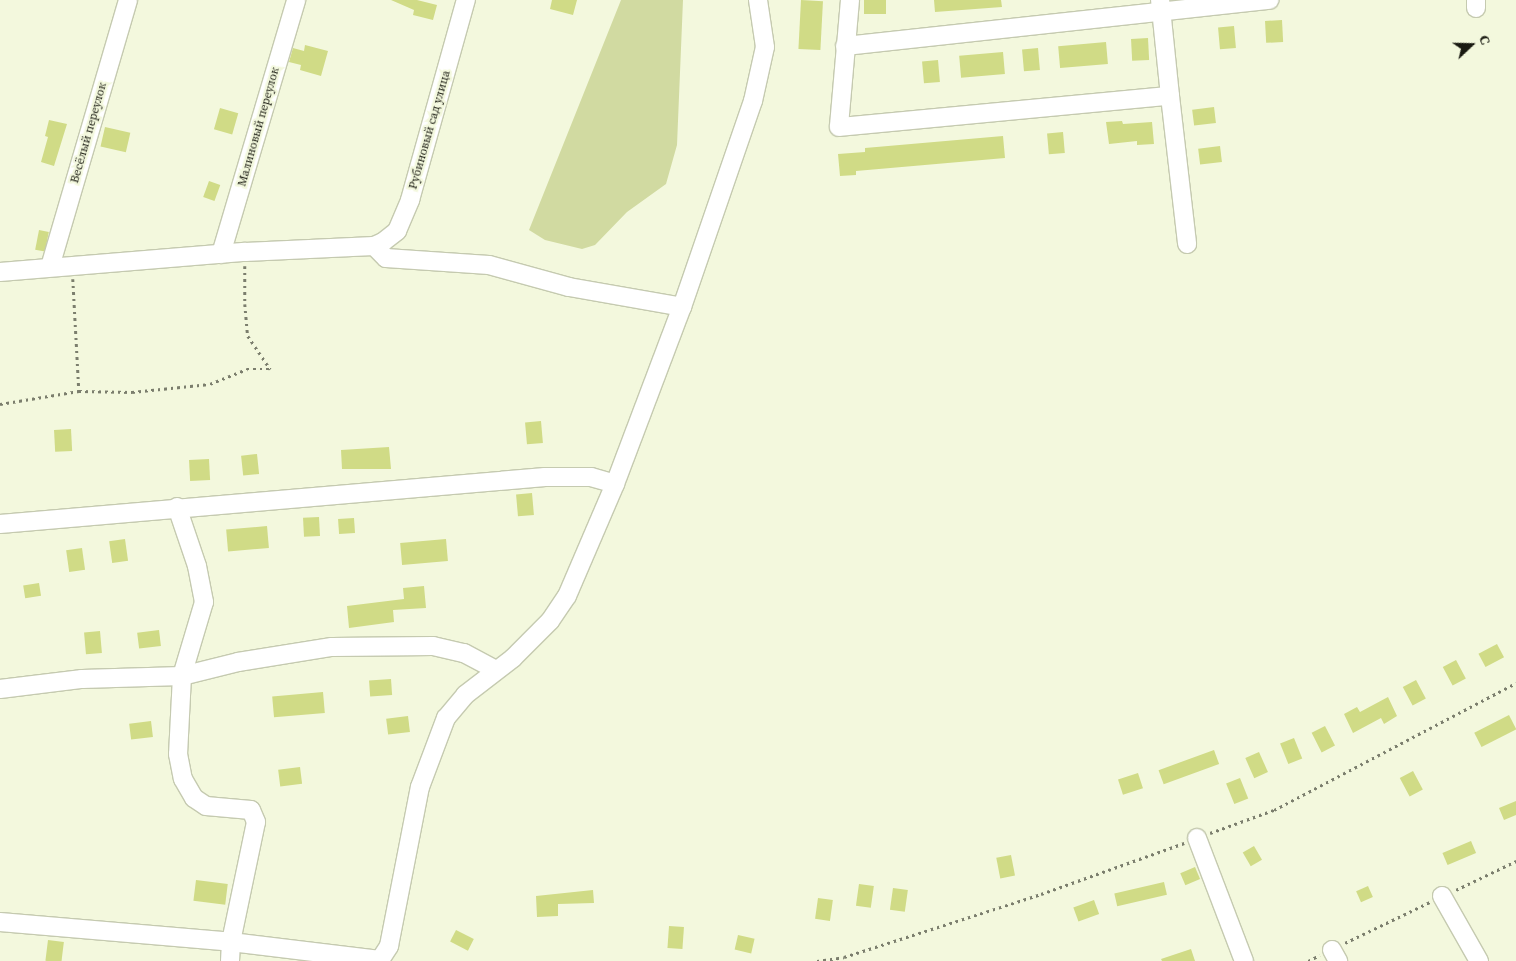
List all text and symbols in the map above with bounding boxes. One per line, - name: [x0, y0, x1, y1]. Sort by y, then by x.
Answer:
- north arrow: [1446, 20, 1496, 70]
- text: С: [1474, 32, 1496, 47]
- street label: Малиновый переулок: [235, 66, 283, 188]
- street label: Рубиновый сад улица: [406, 69, 454, 191]
- street label: Весёлый переулок: [68, 81, 110, 185]

